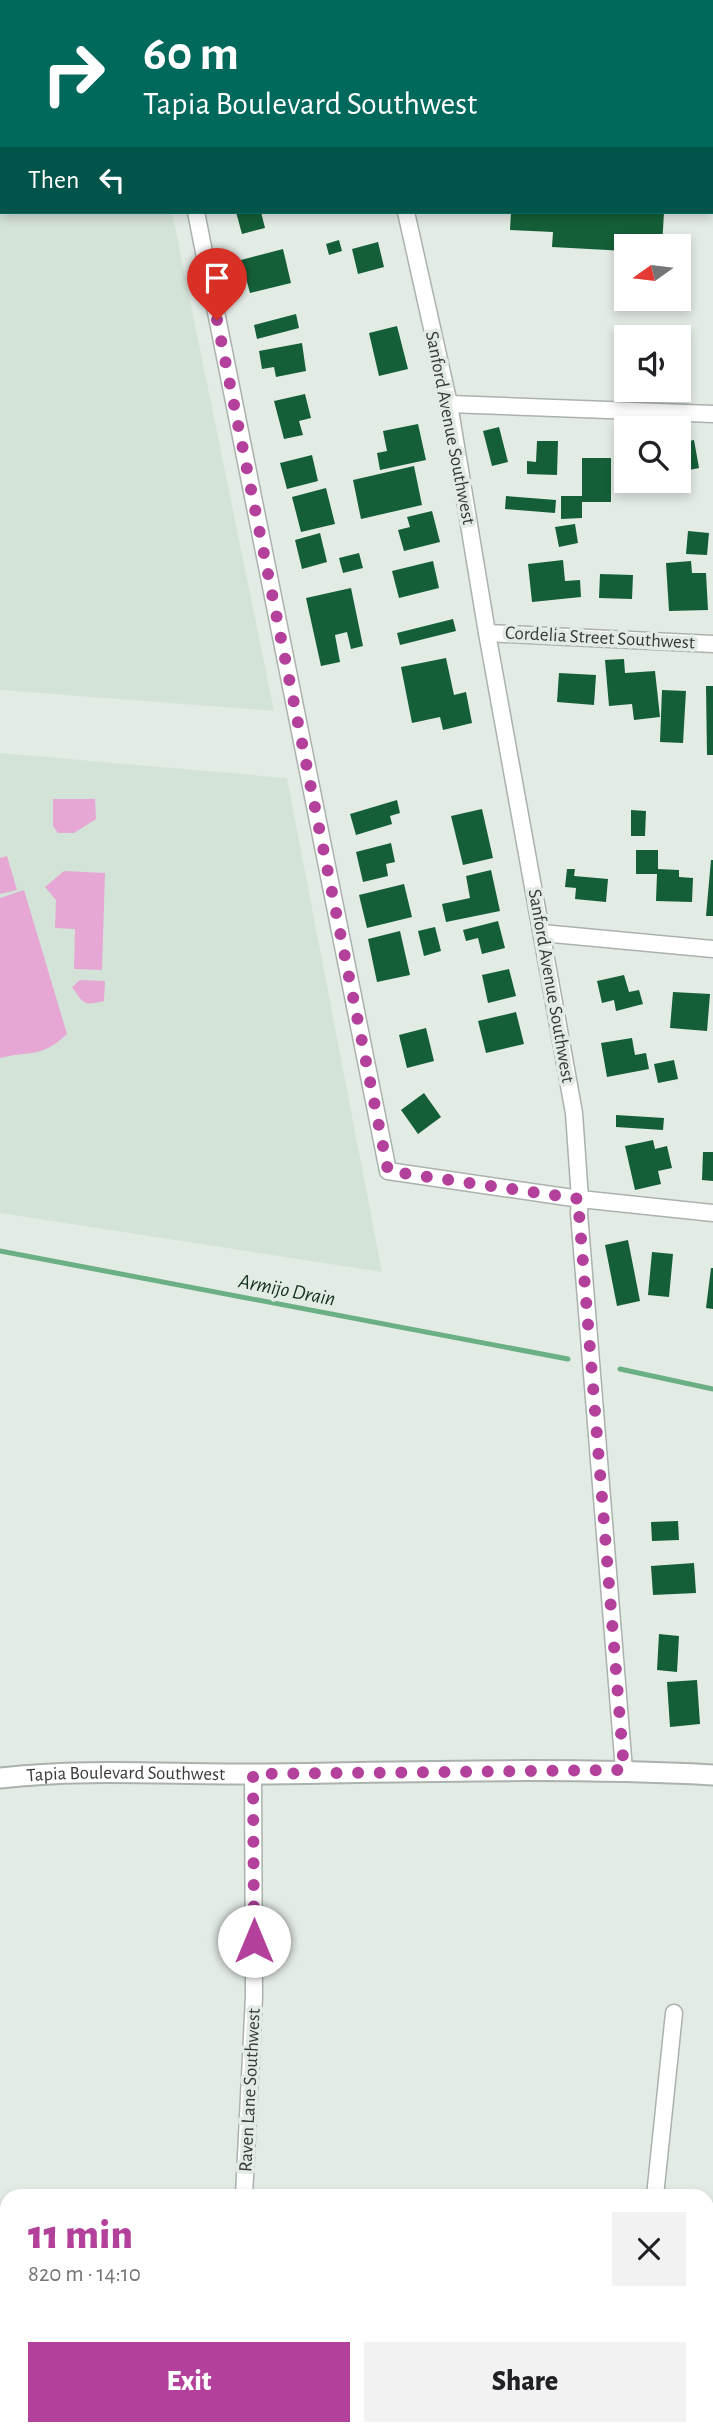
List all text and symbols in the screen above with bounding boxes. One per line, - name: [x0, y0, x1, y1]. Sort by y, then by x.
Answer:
- icon: right: [28, 28, 119, 119]
- text: 60 m: [143, 30, 239, 79]
- text: Tapia Boulevard Southwest: [143, 88, 477, 120]
- icon: left: [93, 161, 131, 199]
- text: Then: [28, 167, 79, 193]
- north arrow: [614, 234, 691, 312]
- map controls: [614, 234, 691, 493]
- pin: [187, 248, 247, 320]
- icon: arrive: [198, 259, 236, 297]
- button: sound: [614, 325, 691, 402]
- street label: Sanford Avenue Southwest: [422, 330, 478, 526]
- button: search: [614, 416, 691, 493]
- street label: Cordelia Street Southwest: [505, 624, 695, 652]
- street label: Sanford Avenue Southwest: [525, 888, 577, 1084]
- water label: Armijo Drain: [236, 1270, 337, 1310]
- street label: Tapia Boulevard Southwest: [26, 1763, 225, 1785]
- position arrow: [217, 1904, 291, 1978]
- street label: Raven Lane Southwest: [236, 2008, 264, 2172]
- button: close: [612, 2212, 686, 2286]
- text: 11 min: [28, 2214, 133, 2256]
- text: 820 m · 14:10: [28, 2263, 141, 2286]
- button: Exit: [28, 2342, 350, 2422]
- button: Share: [364, 2342, 686, 2422]

